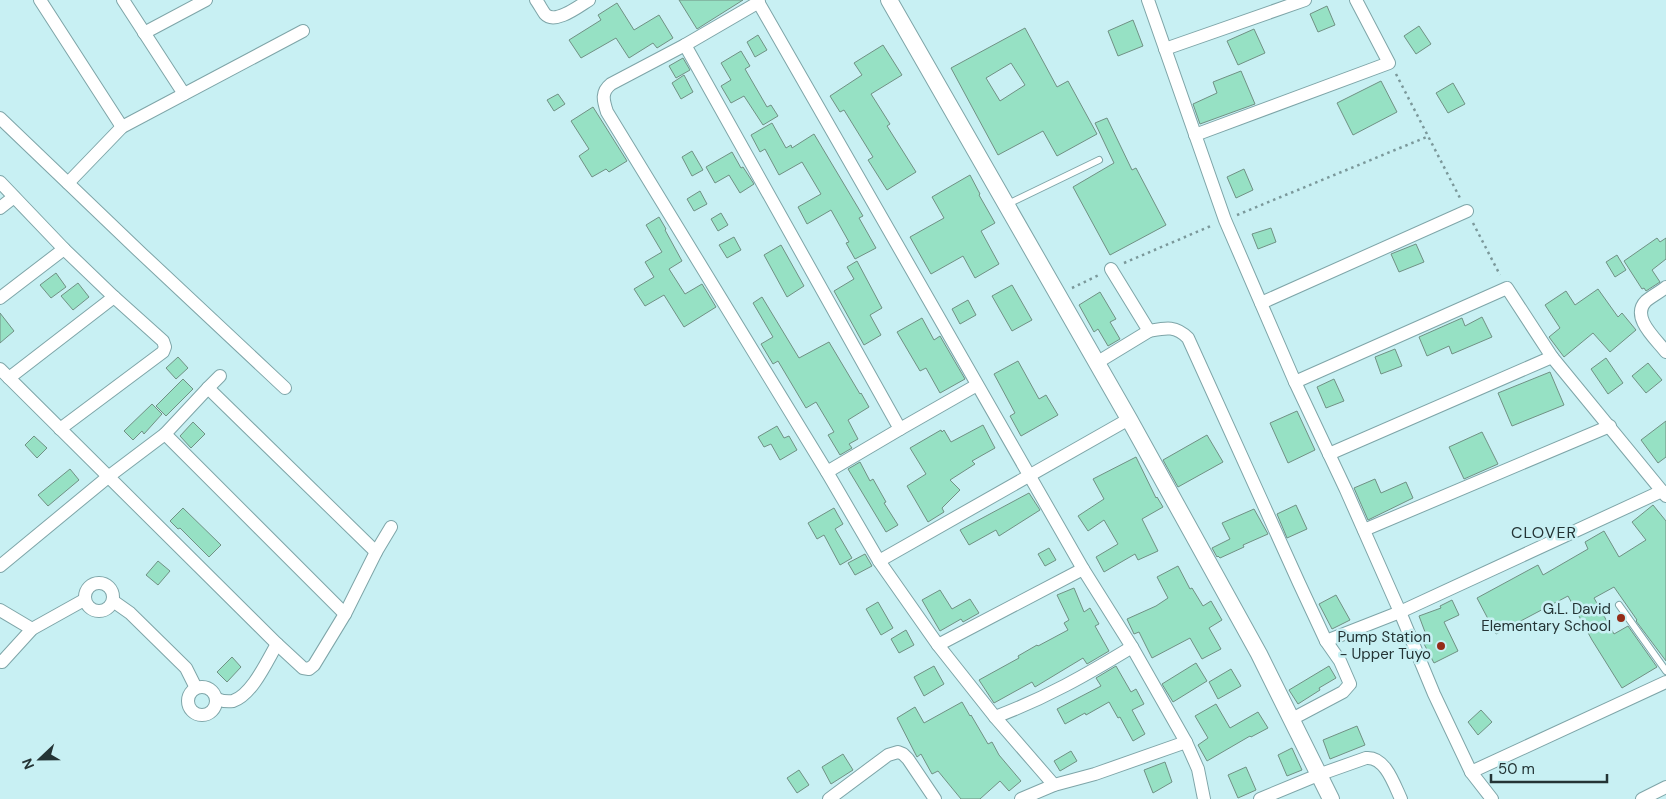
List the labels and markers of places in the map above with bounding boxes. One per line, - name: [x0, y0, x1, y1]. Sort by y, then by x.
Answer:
- place label: G.L. David Elementary School: [1481, 599, 1611, 636]
- marker: G.L. David Elementary School: [1615, 612, 1627, 624]
- place label: Pump Station - Upper Tuyo: [1337, 627, 1431, 664]
- marker: Pump Station - Upper Tuyo: [1435, 640, 1447, 652]

